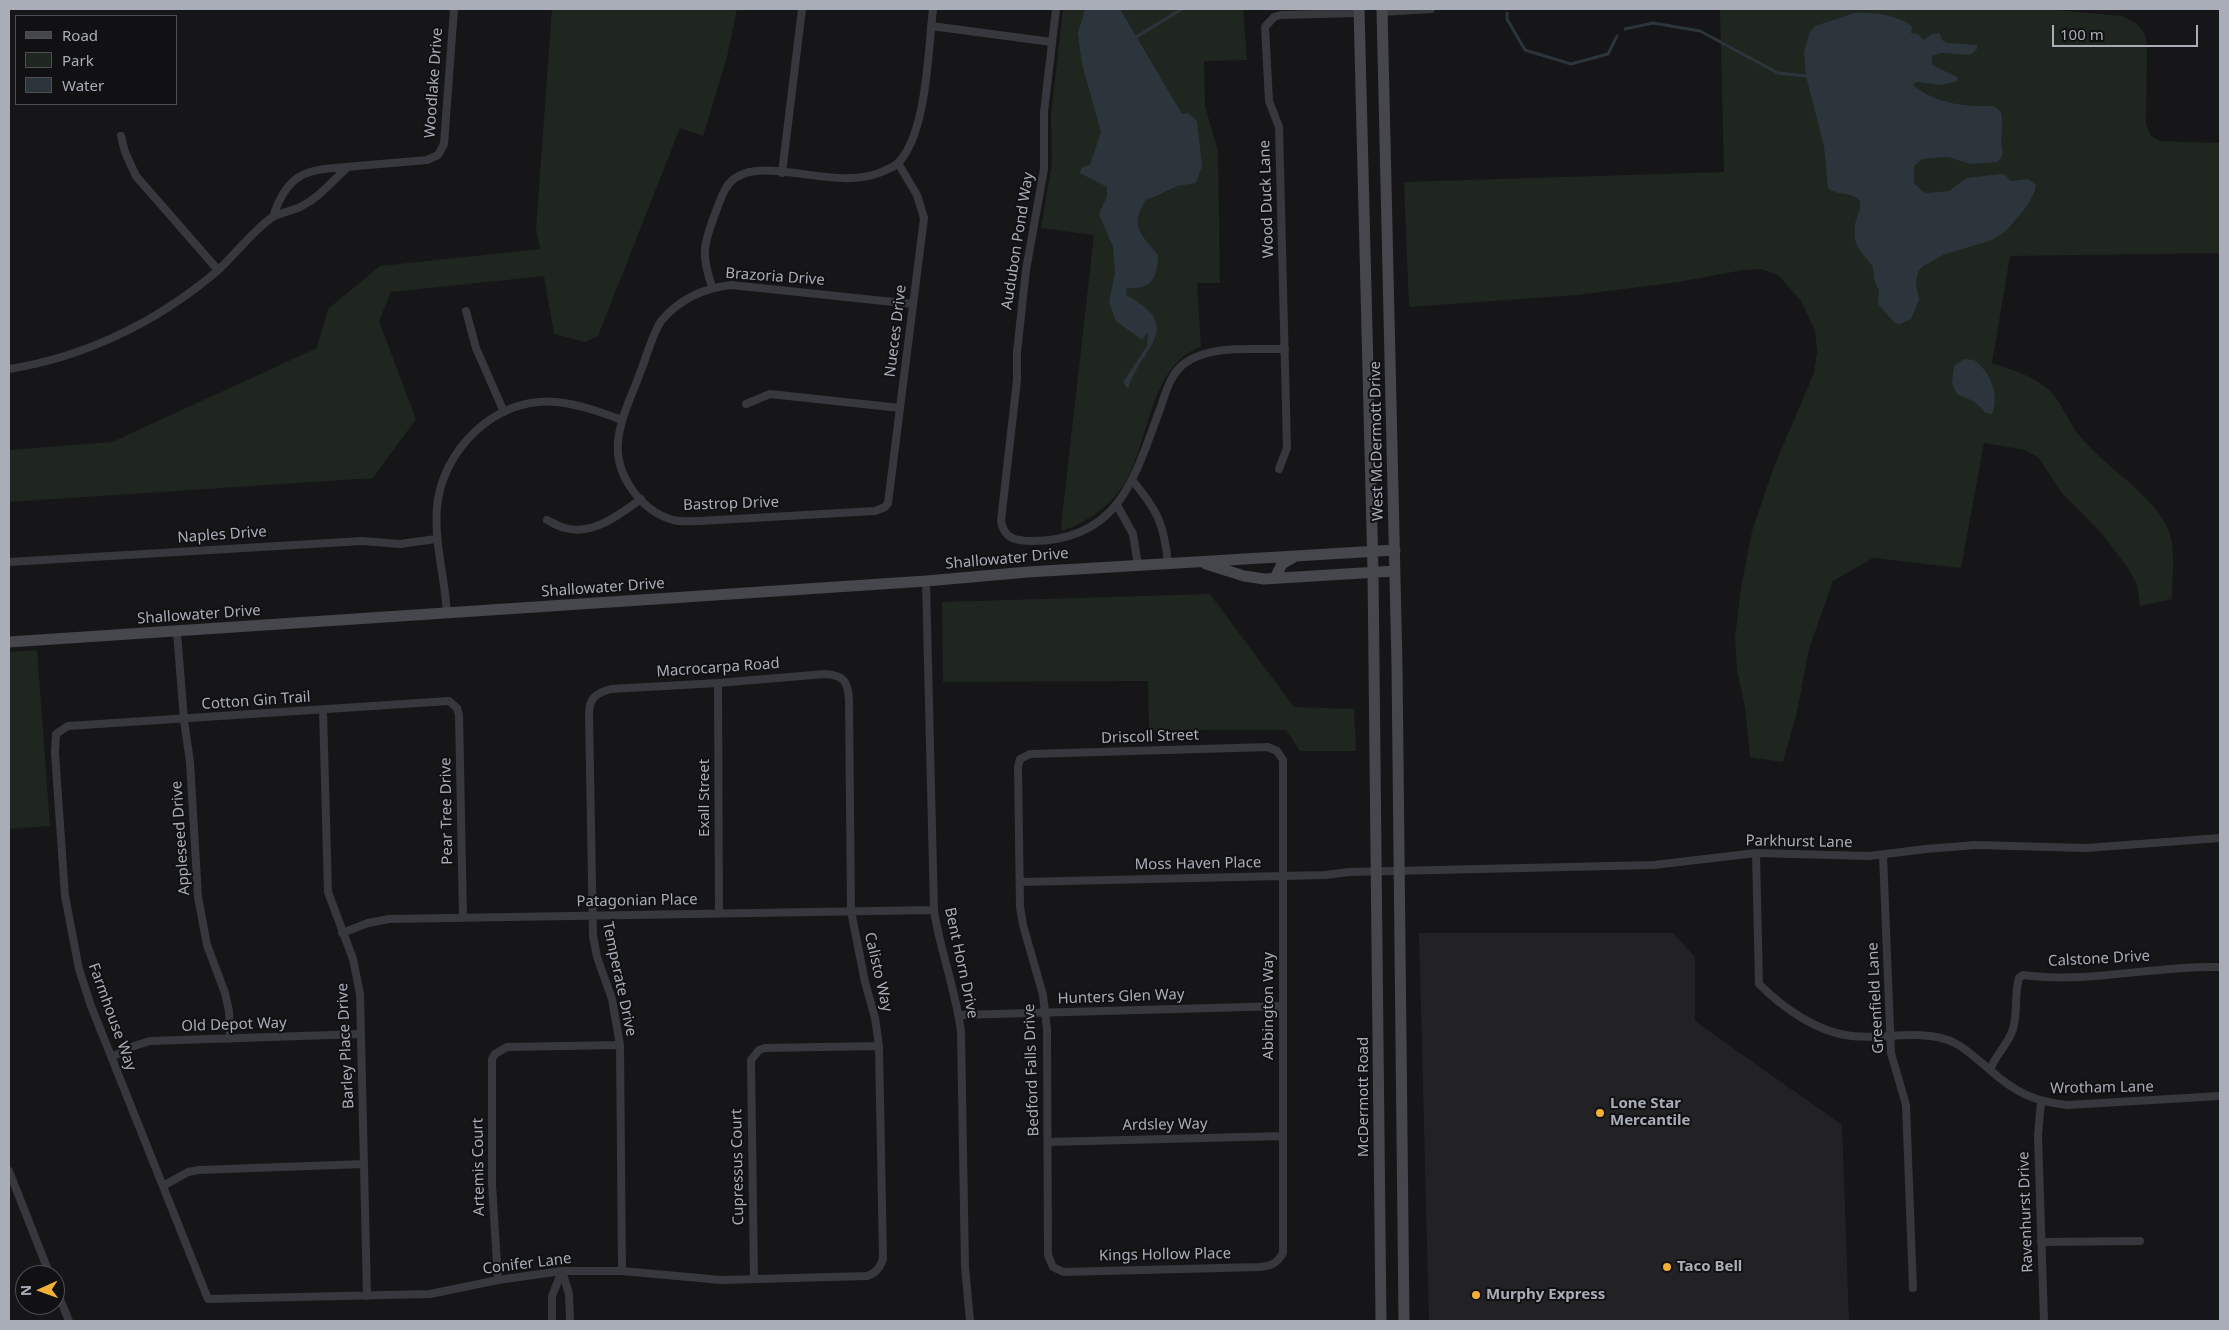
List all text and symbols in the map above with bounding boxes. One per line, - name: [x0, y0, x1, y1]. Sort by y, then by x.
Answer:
- legend: [15, 15, 178, 105]
- scale bar: [2054, 15, 2200, 47]
- text: 100 m: [2060, 24, 2104, 44]
- text: Road: [62, 25, 98, 45]
- street label: Woodlake Drive: [421, 27, 447, 139]
- text: Park: [62, 50, 94, 70]
- text: Water: [62, 75, 104, 95]
- street label: Wood Duck Lane: [1256, 140, 1278, 258]
- street label: Audubon Pond Way: [998, 171, 1038, 311]
- street label: Brazoria Drive: [725, 265, 825, 289]
- street label: Nueces Drive: [881, 284, 911, 378]
- street label: West McDermott Drive: [1367, 361, 1387, 521]
- street label: Bastrop Drive: [683, 493, 779, 515]
- street label: Naples Drive: [177, 523, 267, 547]
- street label: Shallowater Drive: [945, 545, 1069, 573]
- street label: Shallowater Drive: [541, 575, 665, 601]
- street label: Shallowater Drive: [137, 602, 261, 628]
- street label: Macrocarpa Road: [656, 655, 780, 681]
- street label: Cotton Gin Trail: [201, 688, 311, 714]
- street label: Driscoll Street: [1101, 726, 1199, 748]
- street label: Pear Tree Drive: [437, 757, 457, 865]
- street label: Exall Street: [696, 759, 714, 837]
- street label: Appleseed Drive: [168, 780, 194, 896]
- street label: Parkhurst Lane: [1745, 832, 1853, 852]
- street label: Moss Haven Place: [1134, 854, 1262, 874]
- street label: Patagonian Place: [576, 891, 698, 911]
- street label: Bent Horn Drive: [940, 906, 982, 1020]
- street label: Temperate Drive: [598, 920, 640, 1038]
- street label: Calisto Way: [860, 931, 896, 1013]
- street label: Greenfield Lane: [1864, 942, 1888, 1054]
- street label: Calstone Drive: [2048, 947, 2150, 971]
- street label: Abbington Way: [1260, 952, 1278, 1060]
- street label: Farmhouse Way: [84, 961, 140, 1073]
- street label: Barley Place Drive: [334, 983, 358, 1109]
- street label: Hunters Glen Way: [1057, 986, 1185, 1008]
- street label: Bedford Falls Drive: [1021, 1003, 1043, 1137]
- street label: Old Depot Way: [181, 1014, 287, 1036]
- street label: McDermott Road: [1355, 1037, 1373, 1157]
- street label: Wrotham Lane: [2050, 1078, 2154, 1098]
- place label: Lone Star Mercantile: [1610, 1095, 1690, 1130]
- marker: Lone Star Mercantile: [1594, 1107, 1606, 1119]
- street label: Cupressus Court: [728, 1109, 748, 1225]
- street label: Ardsley Way: [1122, 1115, 1208, 1135]
- street label: Artemis Court: [469, 1118, 489, 1216]
- street label: Ravenhurst Drive: [2015, 1151, 2037, 1273]
- street label: Kings Hollow Place: [1099, 1245, 1231, 1265]
- street label: Conifer Lane: [482, 1250, 572, 1278]
- place label: Taco Bell: [1677, 1258, 1742, 1276]
- marker: Taco Bell: [1661, 1261, 1673, 1273]
- north arrow: [15, 1265, 65, 1315]
- text: N: [16, 1284, 35, 1297]
- place label: Murphy Express: [1486, 1286, 1605, 1304]
- marker: Murphy Express: [1470, 1289, 1482, 1301]

